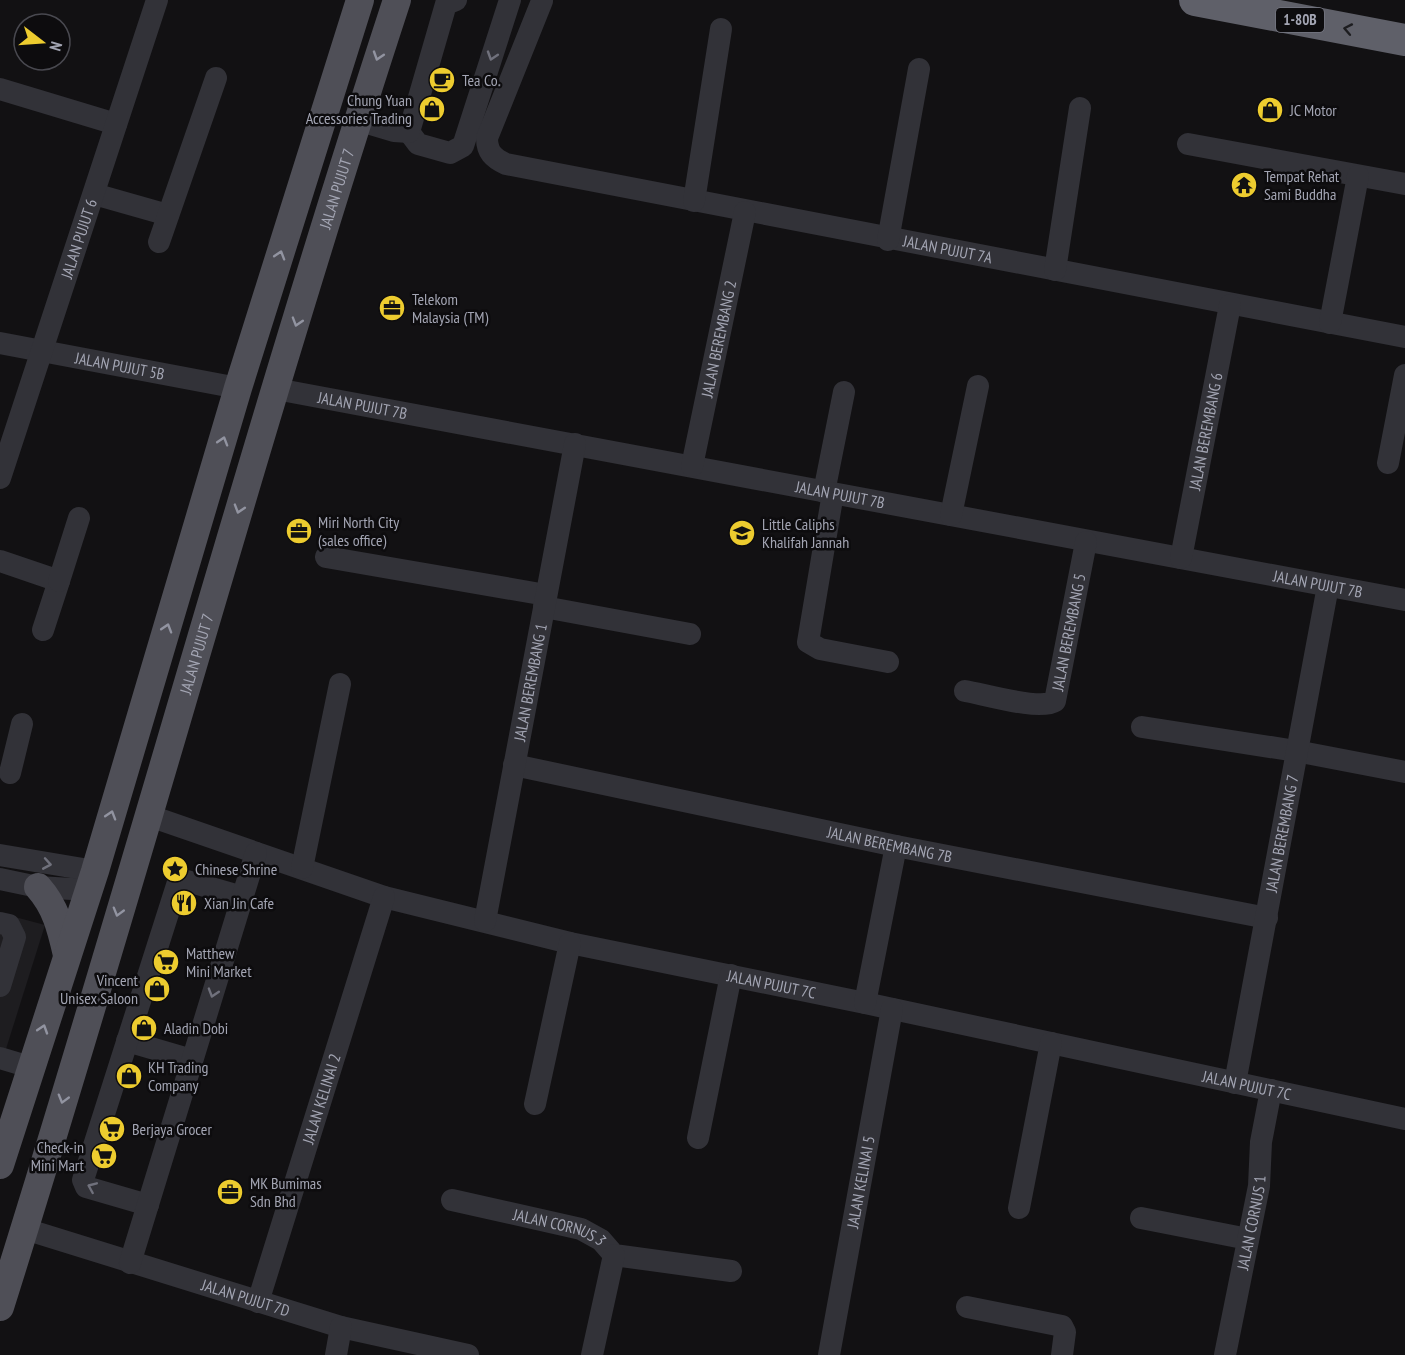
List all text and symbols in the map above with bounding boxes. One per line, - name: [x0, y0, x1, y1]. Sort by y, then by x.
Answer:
- road number: 1-80B: [1276, 8, 1324, 32]
- north arrow: [12, 12, 72, 72]
- one-way arrow: [1343, 23, 1353, 36]
- text: N: [46, 39, 67, 53]
- one-way arrow: [373, 50, 386, 61]
- one-way arrow: [487, 50, 499, 61]
- cafe icon: Tea Co.: [427, 65, 457, 95]
- place label: Tea Co.: [462, 70, 501, 90]
- place label: Chung Yuan Accessories Trading: [306, 90, 412, 128]
- shop icon: Chung Yuan Accessories Trading: [417, 94, 447, 124]
- shop icon: JC Motor: [1255, 95, 1285, 125]
- place label: JC Motor: [1289, 100, 1337, 120]
- street label: JALAN PUJUT 7: [315, 146, 359, 232]
- place label: Tempat Rehat Sami Buddha: [1264, 166, 1340, 204]
- temple icon: Tempat Rehat Sami Buddha: [1229, 170, 1259, 200]
- street label: JALAN PUJUT 6: [56, 196, 101, 282]
- street label: JALAN PUJUT 7A: [901, 230, 994, 267]
- one-way arrow: [273, 250, 285, 261]
- street label: JALAN BEREMBANG 2: [696, 278, 741, 400]
- place label: Telekom Malaysia (TM): [412, 289, 488, 327]
- office icon: Telekom Malaysia (TM): [377, 293, 407, 323]
- one-way arrow: [292, 316, 304, 327]
- street label: JALAN PUJUT 5B: [73, 347, 166, 384]
- street label: JALAN BEREMBANG 6: [1184, 371, 1227, 493]
- street label: JALAN PUJUT 7B: [315, 387, 409, 423]
- one-way arrow: [216, 436, 228, 447]
- street label: JALAN PUJUT 7B: [793, 476, 886, 513]
- one-way arrow: [234, 503, 246, 514]
- place label: Miri North City (sales office): [318, 512, 399, 550]
- place label: Little Caliphs Khalifah Jannah: [762, 514, 849, 552]
- office icon: Miri North City (sales office): [284, 516, 314, 546]
- school or university icon: Little Caliphs Khalifah Jannah: [727, 518, 757, 548]
- street label: JALAN PUJUT 7B: [1271, 565, 1364, 602]
- street label: JALAN BEREMBANG 5: [1047, 572, 1090, 693]
- street label: JALAN PUJUT 7: [175, 611, 218, 697]
- street label: JALAN BEREMBANG 1: [509, 622, 551, 744]
- one-way arrow: [160, 623, 172, 634]
- street label: JALAN BEREMBANG 7: [1261, 773, 1303, 895]
- one-way arrow: [104, 810, 116, 821]
- street label: JALAN BEREMBANG 7B: [825, 822, 954, 867]
- place icon: Chinese Shrine: [160, 854, 190, 884]
- one-way arrow: [43, 857, 52, 869]
- place label: Chinese Shrine: [195, 859, 277, 879]
- restaurant icon: Xian Jin Cafe: [169, 888, 199, 918]
- place label: Xian Jin Cafe: [204, 893, 274, 913]
- one-way arrow: [113, 906, 125, 917]
- place label: Matthew Mini Market: [186, 943, 252, 981]
- supermarket icon: Matthew Mini Market: [151, 947, 181, 977]
- street label: JALAN PUJUT 7C: [724, 965, 818, 1003]
- place label: Vincent Unisex Saloon: [60, 970, 139, 1008]
- shop icon: Vincent Unisex Saloon: [142, 974, 172, 1004]
- one-way arrow: [207, 987, 220, 998]
- shop icon: Aladin Dobi: [129, 1013, 159, 1043]
- place label: Aladin Dobi: [164, 1018, 228, 1038]
- one-way arrow: [35, 1024, 48, 1035]
- street label: JALAN KELINAI 2: [298, 1051, 345, 1147]
- place label: KH Trading Company: [148, 1057, 208, 1095]
- shop icon: KH Trading Company: [114, 1061, 144, 1091]
- street label: JALAN PUJUT 7C: [1200, 1066, 1293, 1104]
- one-way arrow: [58, 1093, 70, 1104]
- supermarket icon: Berjaya Grocer: [97, 1114, 127, 1144]
- place label: Berjaya Grocer: [132, 1119, 212, 1139]
- street label: JALAN KELINAI 5: [842, 1134, 879, 1231]
- place label: Check-in Mini Mart: [31, 1137, 85, 1175]
- supermarket icon: Check-in Mini Mart: [89, 1141, 119, 1171]
- place label: MK Bumimas Sdn Bhd: [250, 1173, 322, 1211]
- street label: JALAN CORNUS 1: [1232, 1175, 1269, 1273]
- office icon: MK Bumimas Sdn Bhd: [215, 1177, 245, 1207]
- one-way arrow: [88, 1182, 99, 1194]
- street label: JALAN CORNUS 3: [510, 1204, 611, 1249]
- street label: JALAN PUJUT 7D: [198, 1274, 292, 1320]

